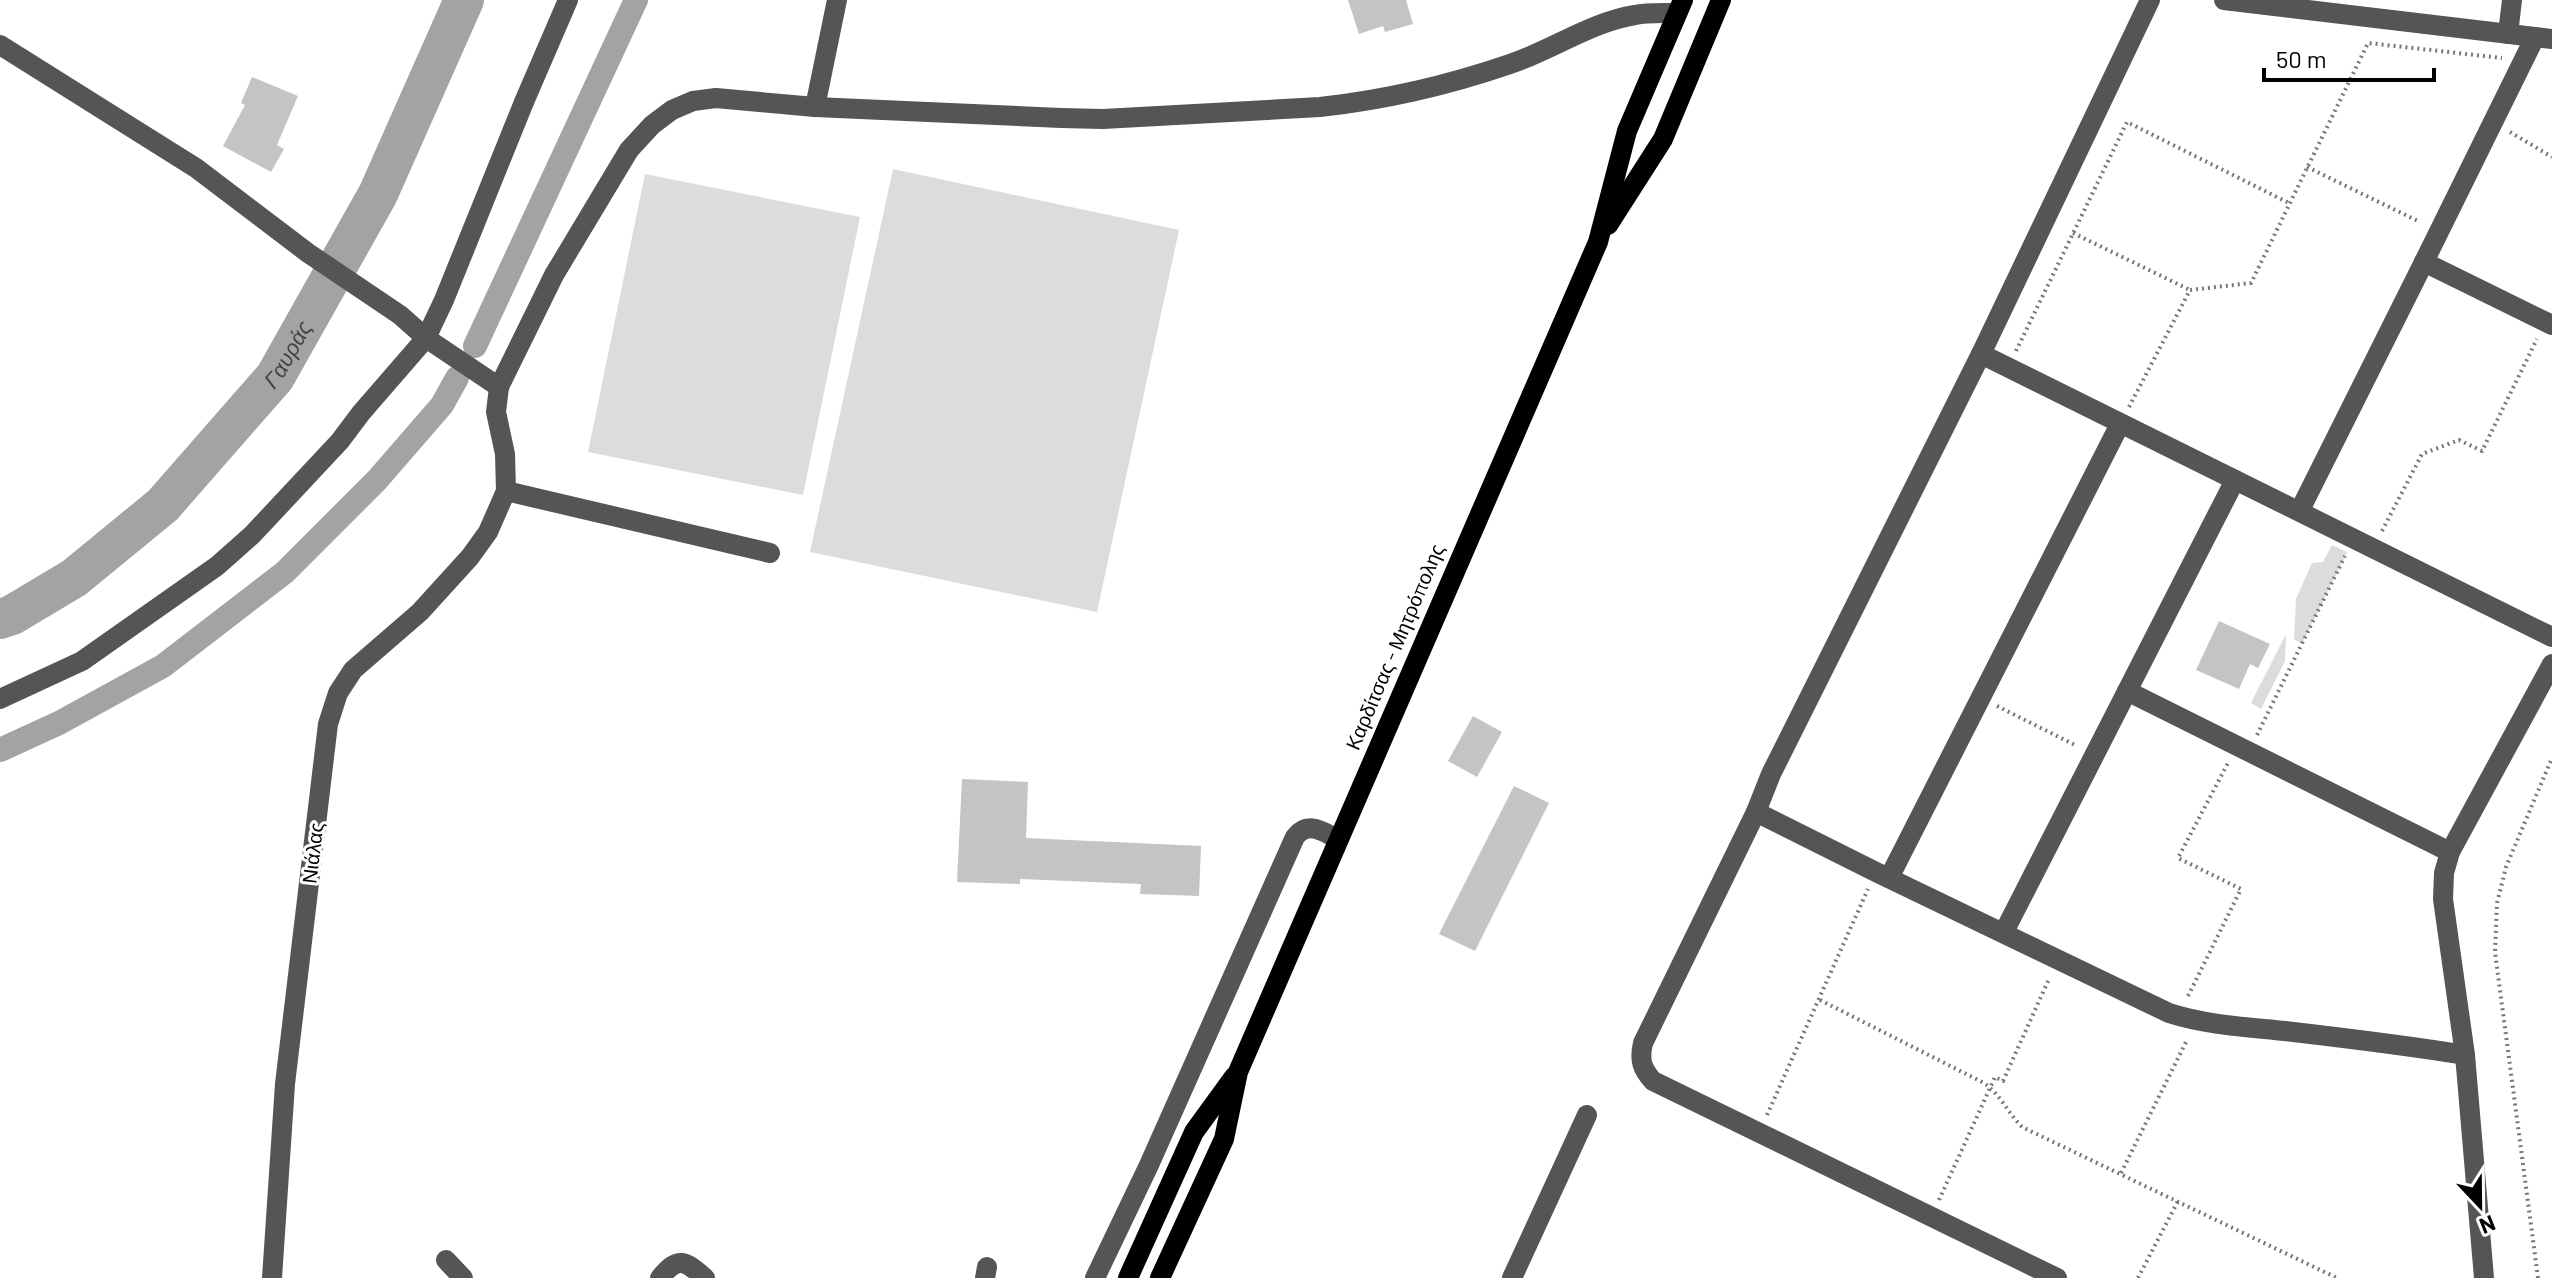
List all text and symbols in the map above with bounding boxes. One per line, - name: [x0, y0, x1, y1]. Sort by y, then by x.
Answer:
- scale bar: [2264, 32, 2434, 82]
- text: 50 m: [2276, 44, 2327, 73]
- water label: Γαυράς: [258, 315, 316, 393]
- street label: Καρδίτσας - Μητρόπολης: [1340, 540, 1448, 753]
- street label: Νιάλας: [296, 821, 328, 885]
- north arrow: [2440, 1166, 2520, 1246]
- text: N: [2476, 1211, 2500, 1240]

